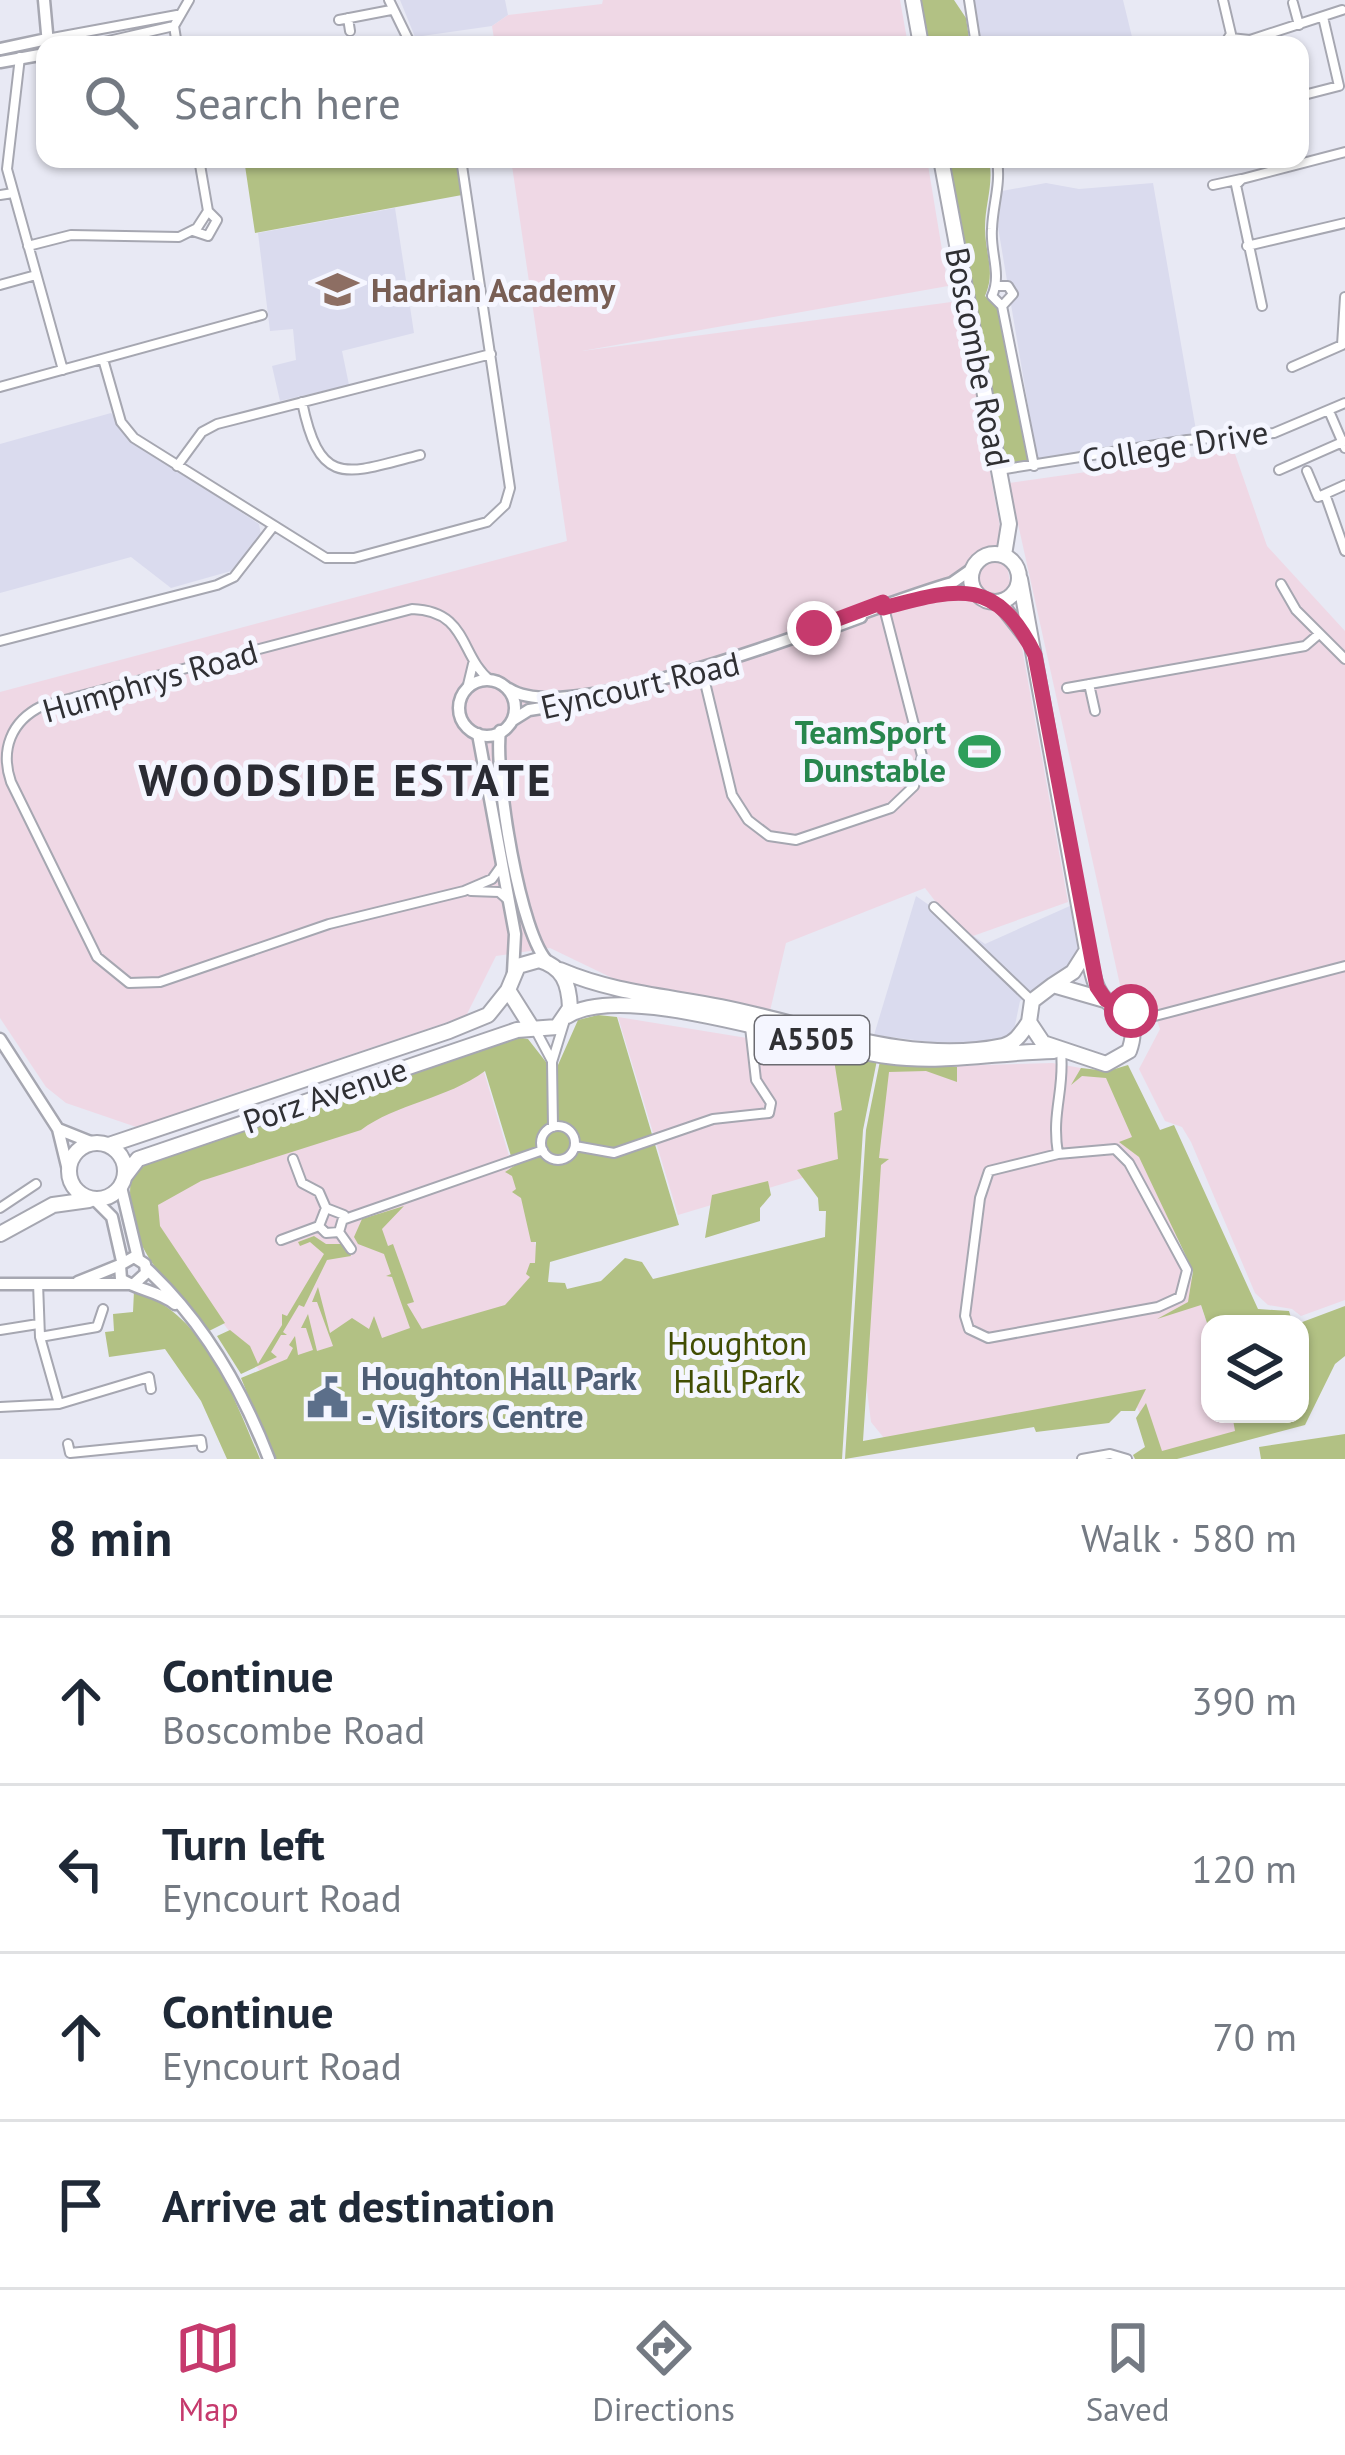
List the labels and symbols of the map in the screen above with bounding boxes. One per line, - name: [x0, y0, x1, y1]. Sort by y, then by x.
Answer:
- street label: Boscombe Road: [936, 243, 1021, 470]
- school or university icon: Hadrian Academy: [314, 267, 360, 313]
- place label: Hadrian Academy: [371, 268, 617, 311]
- street label: College Drive: [1079, 410, 1271, 481]
- route end: [787, 601, 841, 655]
- street label: Humphrys Road: [37, 629, 262, 732]
- street label: Eyncourt Road: [536, 641, 744, 728]
- place label: TeamSport Dunstable: [795, 710, 946, 791]
- sports icon: TeamSport Dunstable: [957, 728, 1003, 774]
- district label: WOODSIDE ESTATE: [139, 750, 553, 808]
- route start: [1104, 984, 1158, 1038]
- road number: A5505: [755, 1016, 869, 1064]
- street label: Porz Avenue: [237, 1046, 413, 1143]
- park label: Houghton Hall Park: [667, 1321, 807, 1402]
- place label: Houghton Hall Park - Visitors Centre: [361, 1356, 638, 1437]
- public building icon: Houghton Hall Park - Visitors Centre: [304, 1374, 350, 1420]

